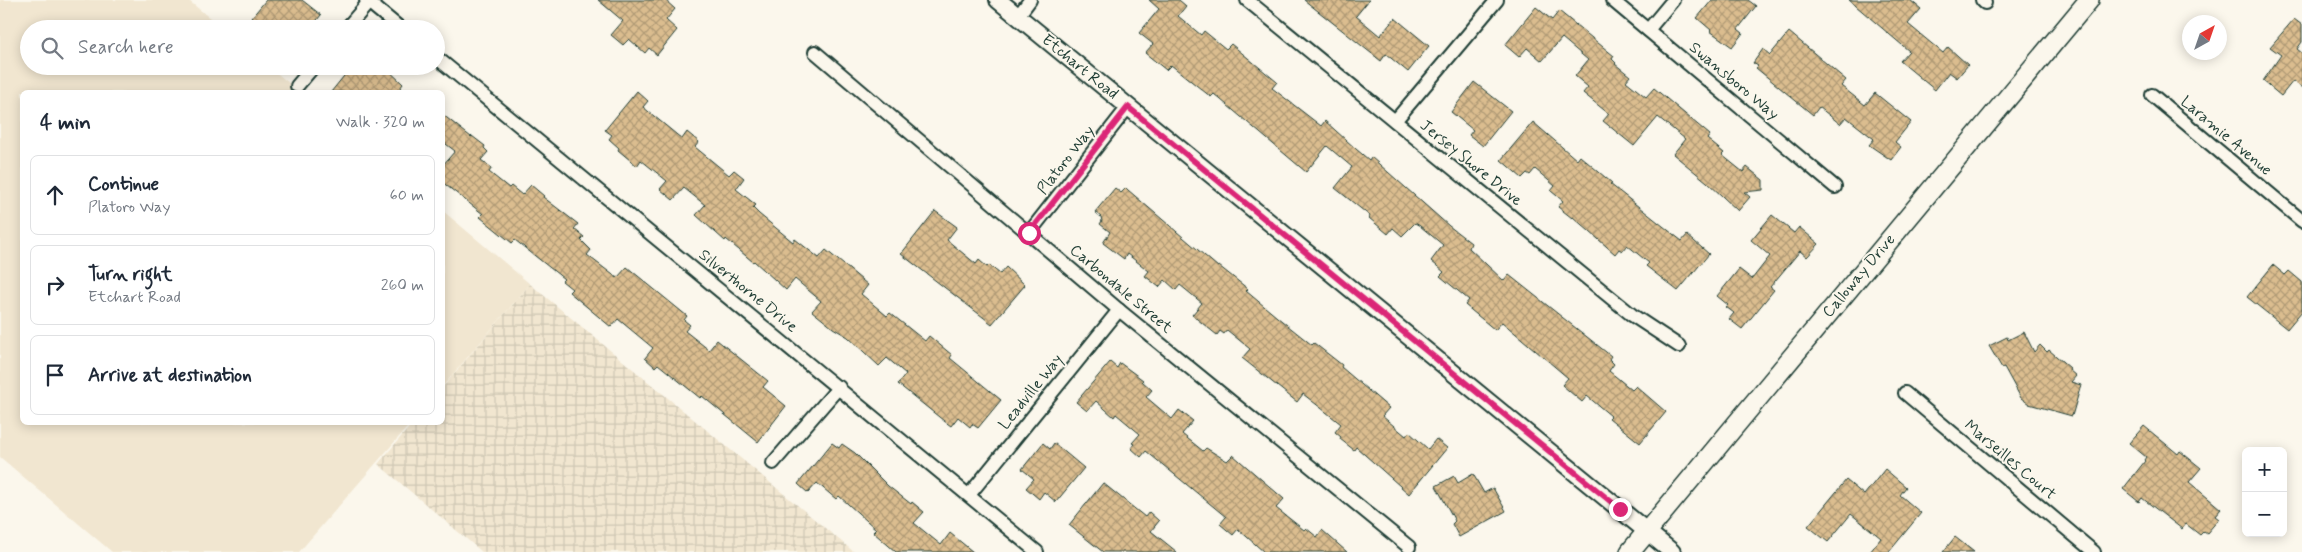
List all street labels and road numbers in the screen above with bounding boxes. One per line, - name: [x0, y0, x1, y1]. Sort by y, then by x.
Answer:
- street label: Etchart Road: [1037, 30, 1123, 104]
- street label: Swansboro Way: [1685, 37, 1783, 125]
- street label: Laramie Avenue: [2176, 91, 2276, 181]
- street label: Jersey Shore Drive: [1415, 115, 1527, 211]
- street label: Platoro Way: [1032, 121, 1100, 199]
- street label: Calloway Drive: [1818, 230, 1900, 322]
- street label: Carbondale Street: [1065, 240, 1177, 339]
- street label: Silverthorne Drive: [694, 245, 802, 337]
- street label: Leadville Way: [994, 350, 1068, 434]
- street label: Marseilles Court: [1960, 415, 2061, 505]

